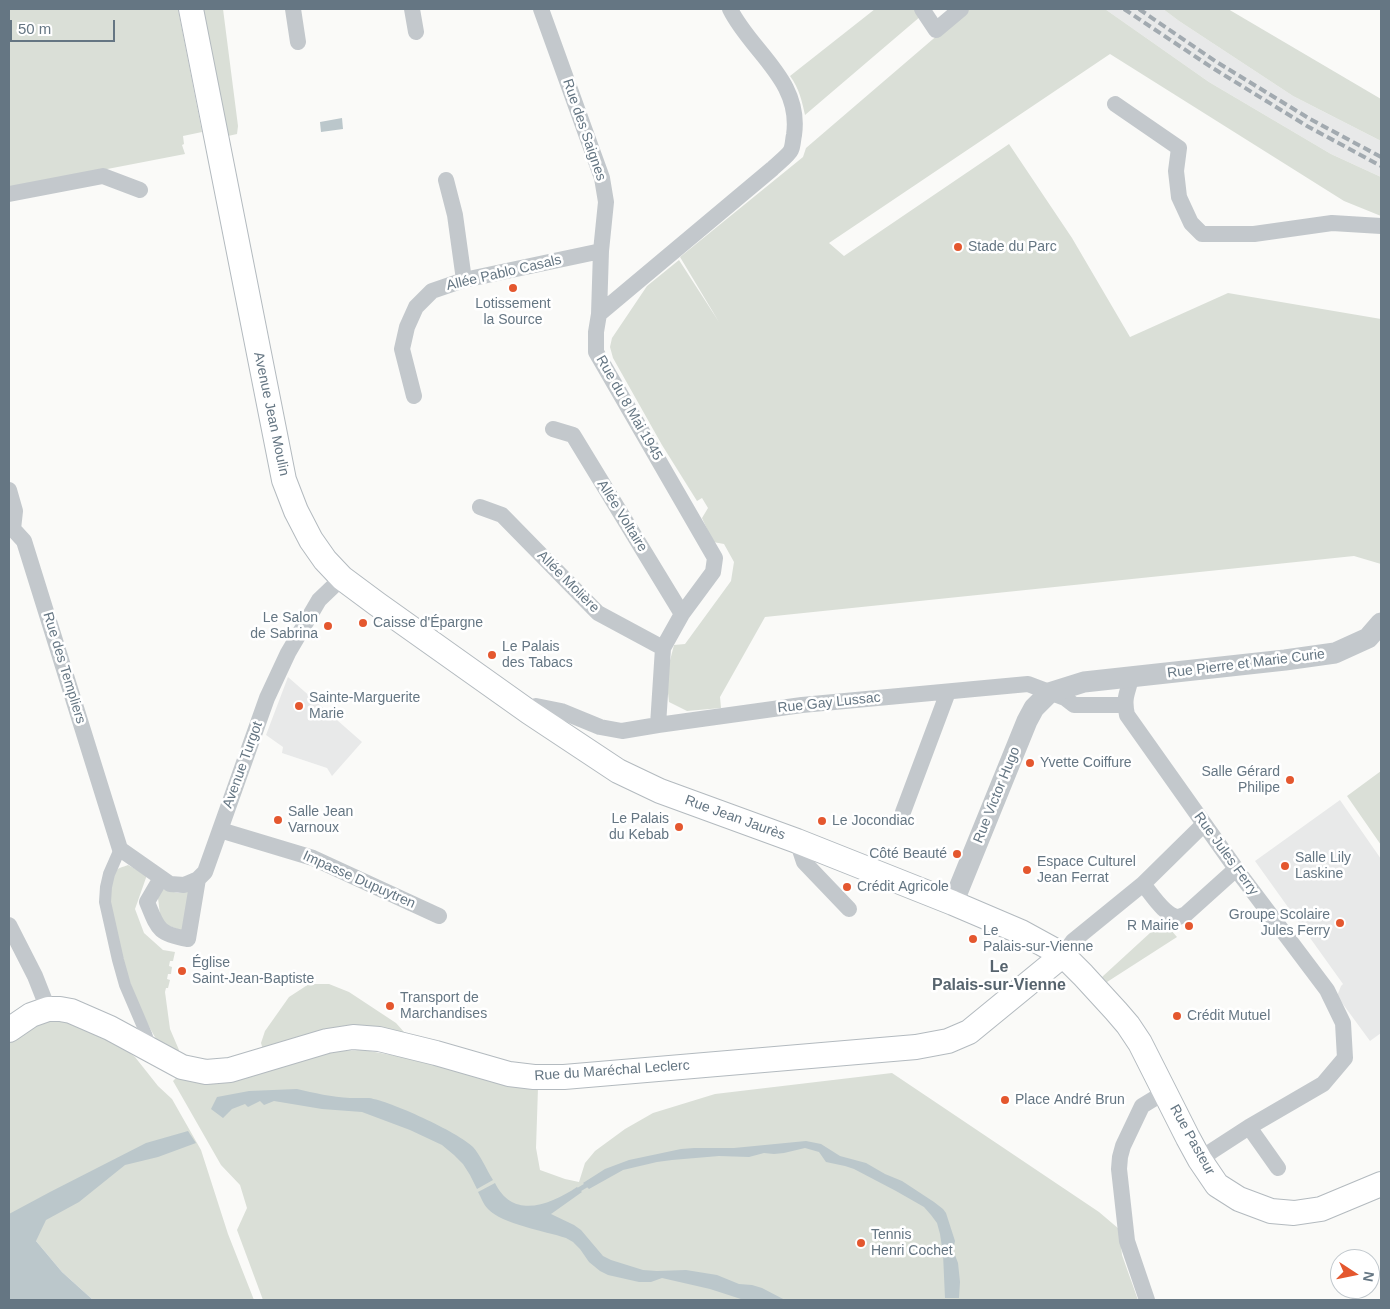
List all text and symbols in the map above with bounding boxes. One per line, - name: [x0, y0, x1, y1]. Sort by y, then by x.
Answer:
- scale bar: [12, 10, 118, 42]
- text: 50 m: [18, 20, 51, 37]
- street label: Rue des Saignes: [559, 77, 609, 183]
- place label: Stade du Parc: [968, 239, 1057, 255]
- marker: Stade du Parc: [952, 241, 964, 253]
- street label: Allée Pablo Casals: [445, 252, 563, 294]
- marker: Lotissement la Source: [507, 282, 519, 294]
- place label: Lotissement la Source: [475, 296, 551, 328]
- street label: Avenue Jean Moulin: [250, 350, 292, 478]
- street label: Rue du 8 Mai 1945: [592, 353, 666, 463]
- street label: Allée Voltaire: [593, 477, 651, 555]
- street label: Allée Molière: [533, 547, 603, 617]
- street label: Rue des Templiers: [39, 610, 89, 726]
- place label: Le Salon de Sabrina: [250, 610, 318, 642]
- place label: Caisse d'Épargne: [373, 615, 483, 631]
- marker: Caisse d'Épargne: [357, 617, 369, 629]
- marker: Le Salon de Sabrina: [322, 620, 334, 632]
- place label: Le Palais des Tabacs: [502, 639, 573, 672]
- street label: Rue Pierre et Marie Curie: [1166, 646, 1326, 682]
- marker: Le Palais des Tabacs: [486, 649, 498, 661]
- street label: Rue Gay Lussac: [777, 689, 881, 717]
- place label: Sainte-Marguerite Marie: [309, 690, 420, 722]
- marker: Sainte-Marguerite Marie: [293, 700, 305, 712]
- street label: Avenue Turgot: [220, 719, 266, 811]
- street label: Rue Victor Hugo: [970, 744, 1024, 846]
- place label: Yvette Coiffure: [1040, 755, 1132, 771]
- marker: Yvette Coiffure: [1024, 757, 1036, 769]
- place label: Salle Gérard Philipe: [1201, 764, 1280, 796]
- marker: Salle Gérard Philipe: [1284, 774, 1296, 786]
- street label: Rue Jean Jaurès: [682, 792, 788, 844]
- place label: Salle Jean Varnoux: [288, 804, 353, 836]
- street label: Rue Jules Ferry: [1190, 809, 1262, 899]
- place label: Le Palais du Kebab: [609, 811, 669, 844]
- place label: Le Jocondiac: [832, 813, 915, 829]
- marker: Salle Jean Varnoux: [272, 814, 284, 826]
- marker: Le Jocondiac: [816, 815, 828, 827]
- marker: Le Palais du Kebab: [673, 821, 685, 833]
- place label: Côté Beauté: [869, 846, 947, 862]
- street label: Impasse Dupuytren: [300, 848, 418, 912]
- marker: Côté Beauté: [951, 848, 963, 860]
- place label: Salle Lily Laskine: [1295, 850, 1351, 882]
- place label: Espace Culturel Jean Ferrat: [1037, 854, 1136, 886]
- marker: Salle Lily Laskine: [1279, 860, 1291, 872]
- marker: Espace Culturel Jean Ferrat: [1021, 864, 1033, 876]
- place label: Crédit Agricole: [857, 879, 949, 895]
- marker: Crédit Agricole: [841, 881, 853, 893]
- place label: Groupe Scolaire Jules Ferry: [1229, 907, 1330, 940]
- marker: Groupe Scolaire Jules Ferry: [1334, 917, 1346, 929]
- place label: R Mairie: [1127, 918, 1179, 934]
- marker: R Mairie: [1183, 920, 1195, 932]
- place label: Le Palais-sur-Vienne: [983, 923, 1093, 956]
- marker: Le Palais-sur-Vienne: [967, 933, 979, 945]
- place label: Église Saint-Jean-Baptiste: [192, 955, 314, 988]
- district label: Le Palais-sur-Vienne: [932, 958, 1066, 996]
- marker: Église Saint-Jean-Baptiste: [176, 965, 188, 977]
- place label: Transport de Marchandises: [400, 990, 487, 1022]
- marker: Transport de Marchandises: [384, 1000, 396, 1012]
- place label: Crédit Mutuel: [1187, 1008, 1270, 1024]
- marker: Crédit Mutuel: [1171, 1010, 1183, 1022]
- street label: Rue du Maréchal Leclerc: [534, 1057, 690, 1085]
- place label: Place André Brun: [1015, 1092, 1125, 1108]
- marker: Place André Brun: [999, 1094, 1011, 1106]
- street label: Rue Pasteur: [1166, 1102, 1218, 1178]
- place label: Tennis Henri Cochet: [871, 1227, 953, 1260]
- marker: Tennis Henri Cochet: [855, 1237, 867, 1249]
- north arrow: [1330, 1249, 1380, 1299]
- text: N: [1360, 1270, 1378, 1283]

